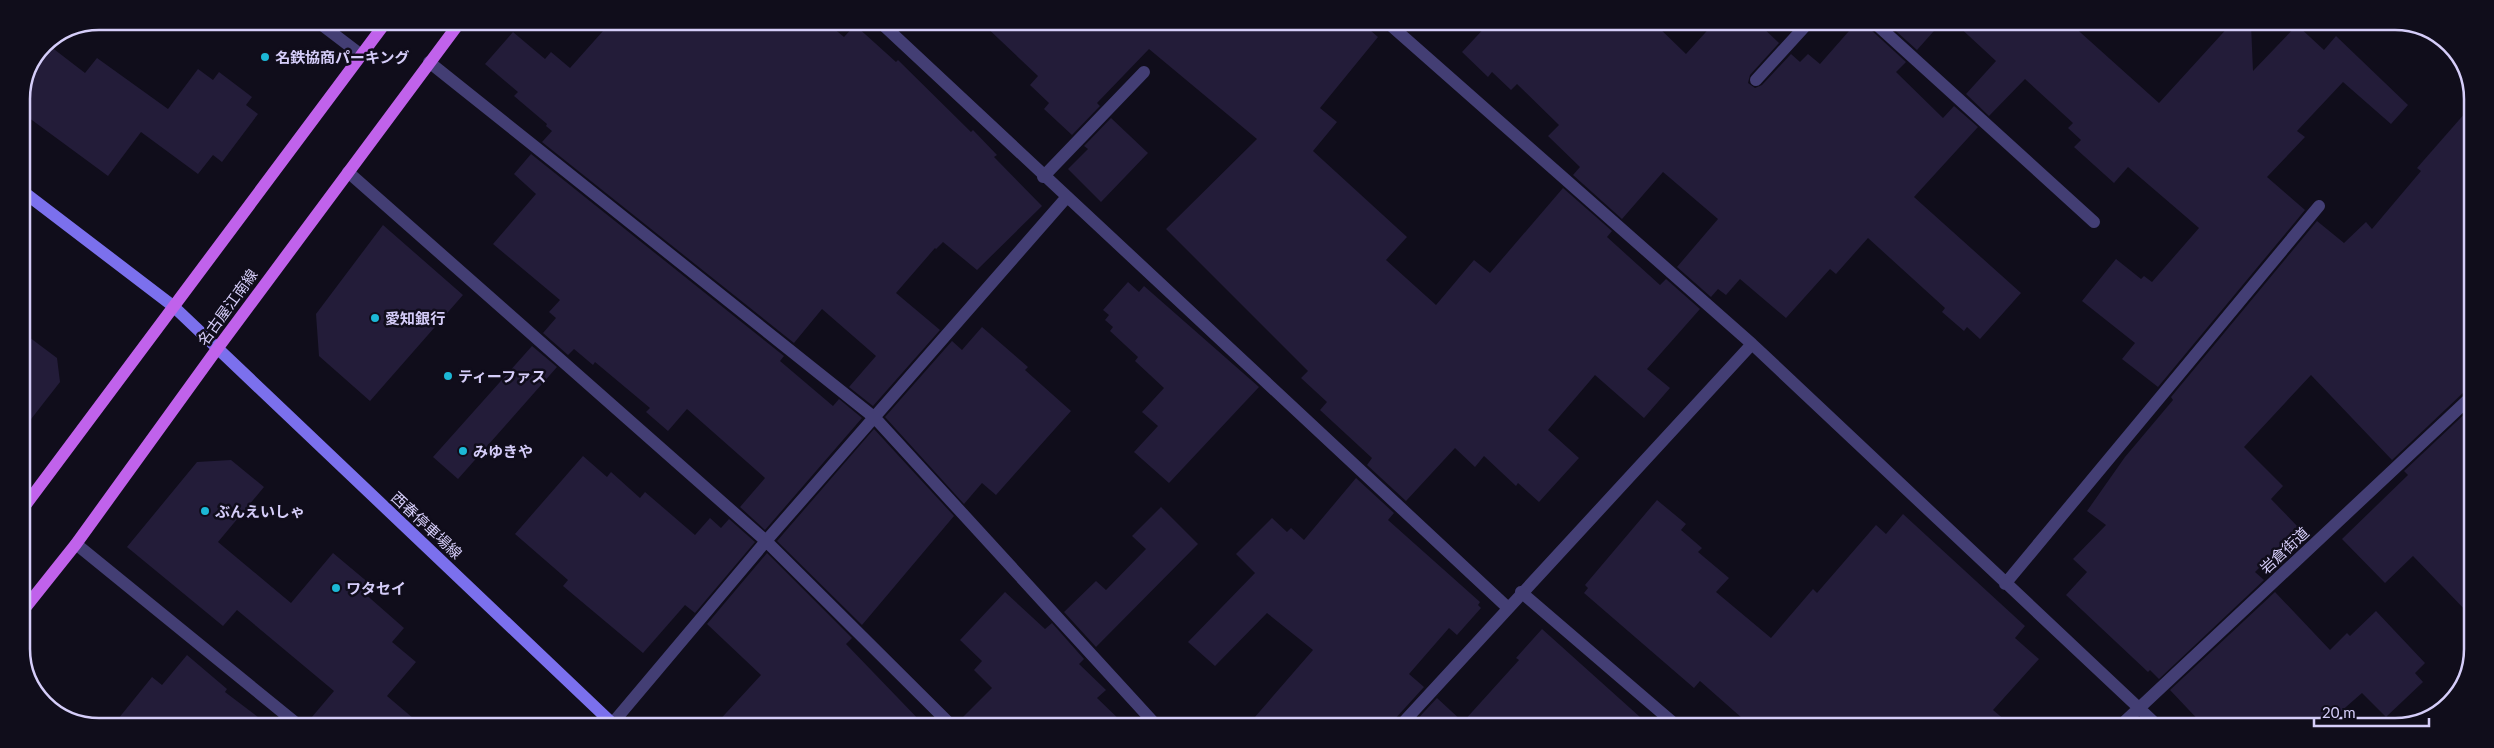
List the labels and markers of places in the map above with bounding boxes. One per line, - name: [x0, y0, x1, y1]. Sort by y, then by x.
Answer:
- place label: 名鉄協商パーキング: [275, 48, 410, 66]
- marker: 名鉄協商パーキング: [259, 51, 271, 63]
- place label: 愛知銀行: [385, 309, 445, 327]
- marker: 愛知銀行: [369, 312, 381, 324]
- place label: ティーファス: [458, 367, 546, 385]
- marker: ティーファス: [442, 370, 454, 382]
- place label: みゆきや: [473, 442, 533, 460]
- marker: みゆきや: [457, 445, 469, 457]
- place label: ぶんえいしゃ: [215, 502, 305, 520]
- marker: ぶんえいしゃ: [199, 505, 211, 517]
- place label: ワタセイ: [346, 579, 406, 597]
- marker: ワタセイ: [330, 582, 342, 594]

